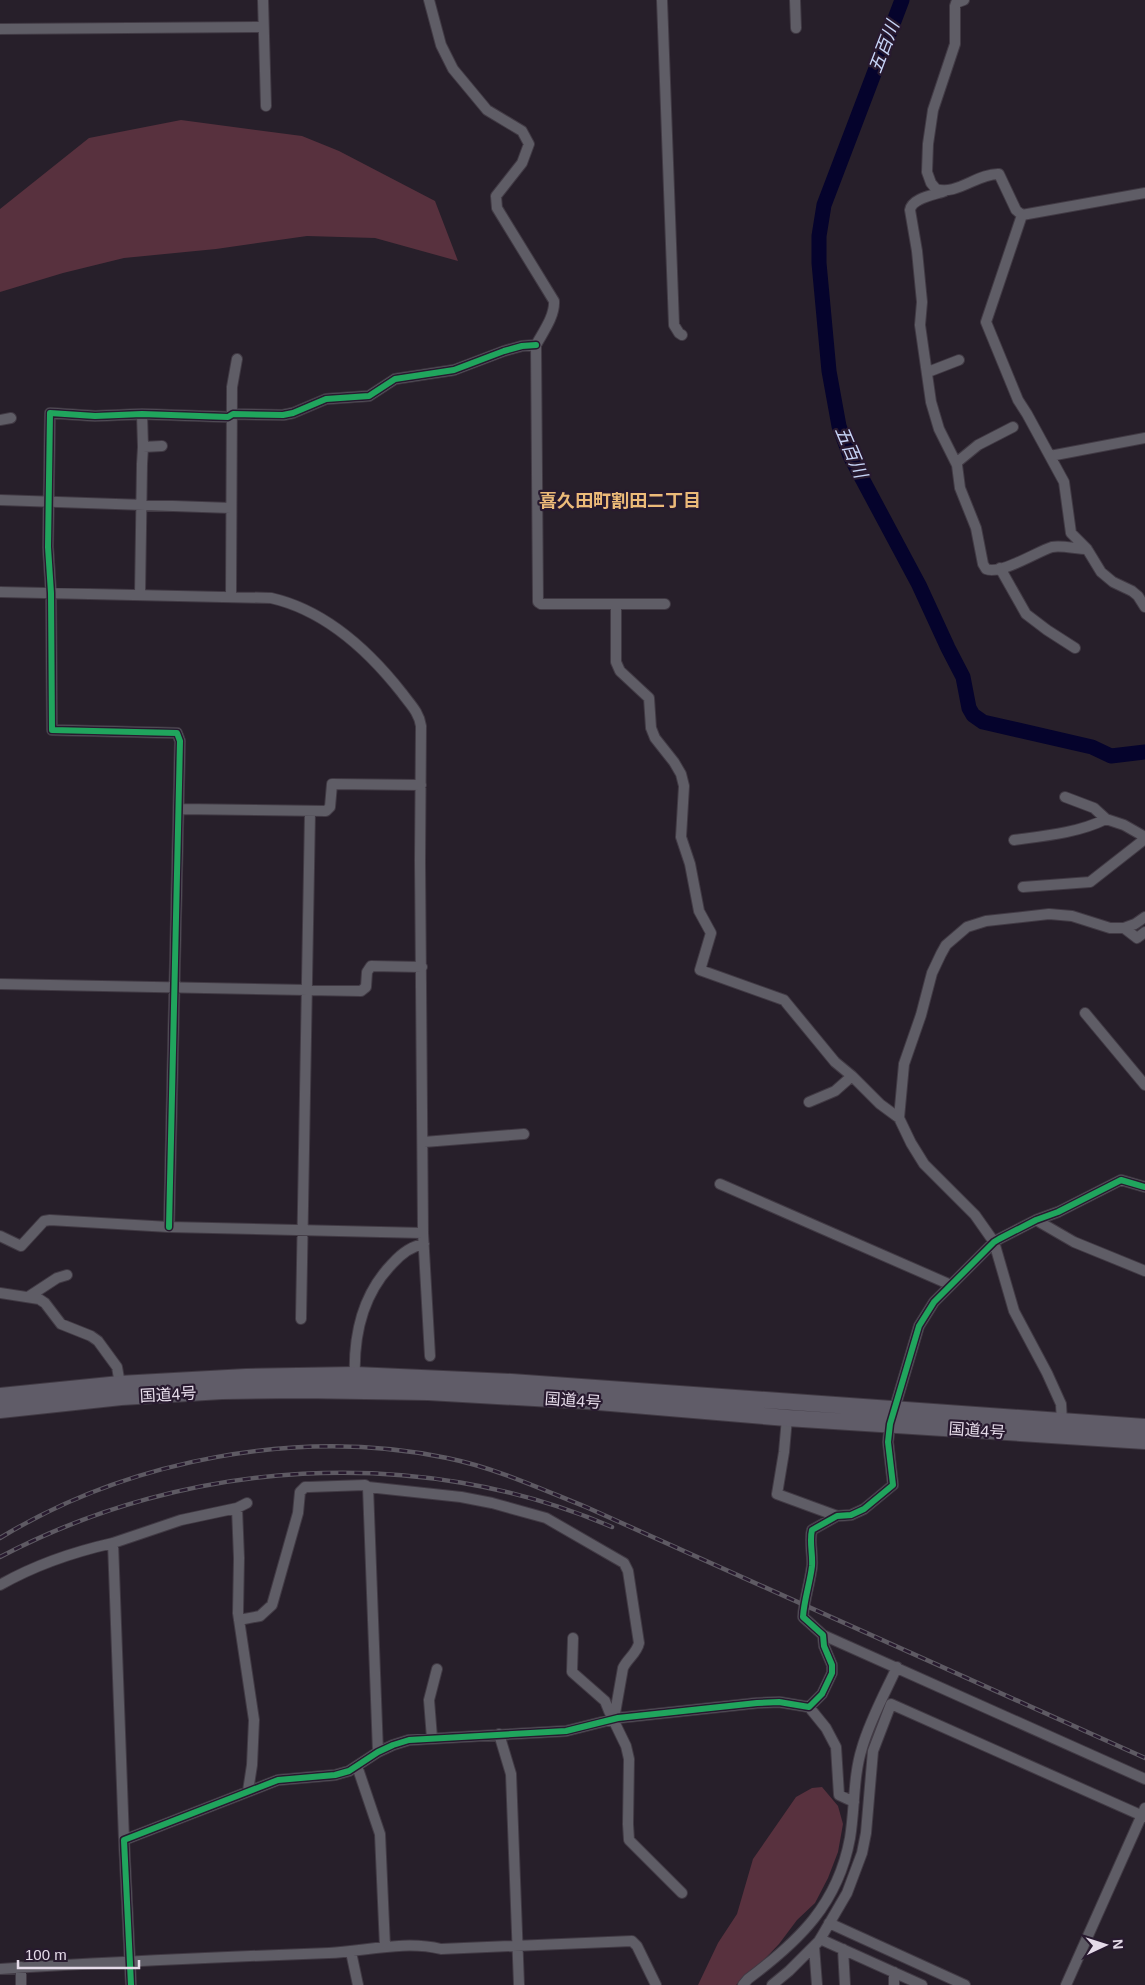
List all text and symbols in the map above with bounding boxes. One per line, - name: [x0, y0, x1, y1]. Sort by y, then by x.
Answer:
- water label: 五百川: [865, 16, 904, 76]
- water label: 五百川: [831, 423, 872, 483]
- district label: 喜久田町割田二丁目: [539, 491, 701, 511]
- street label: 国道4号: [139, 1385, 197, 1404]
- street label: 国道4号: [544, 1390, 602, 1411]
- street label: 国道4号: [948, 1420, 1006, 1441]
- north arrow: [1080, 1920, 1130, 1970]
- scale bar: [18, 1938, 139, 1970]
- text: N: [1110, 1938, 1126, 1950]
- text: 100 m: [25, 1946, 67, 1963]

